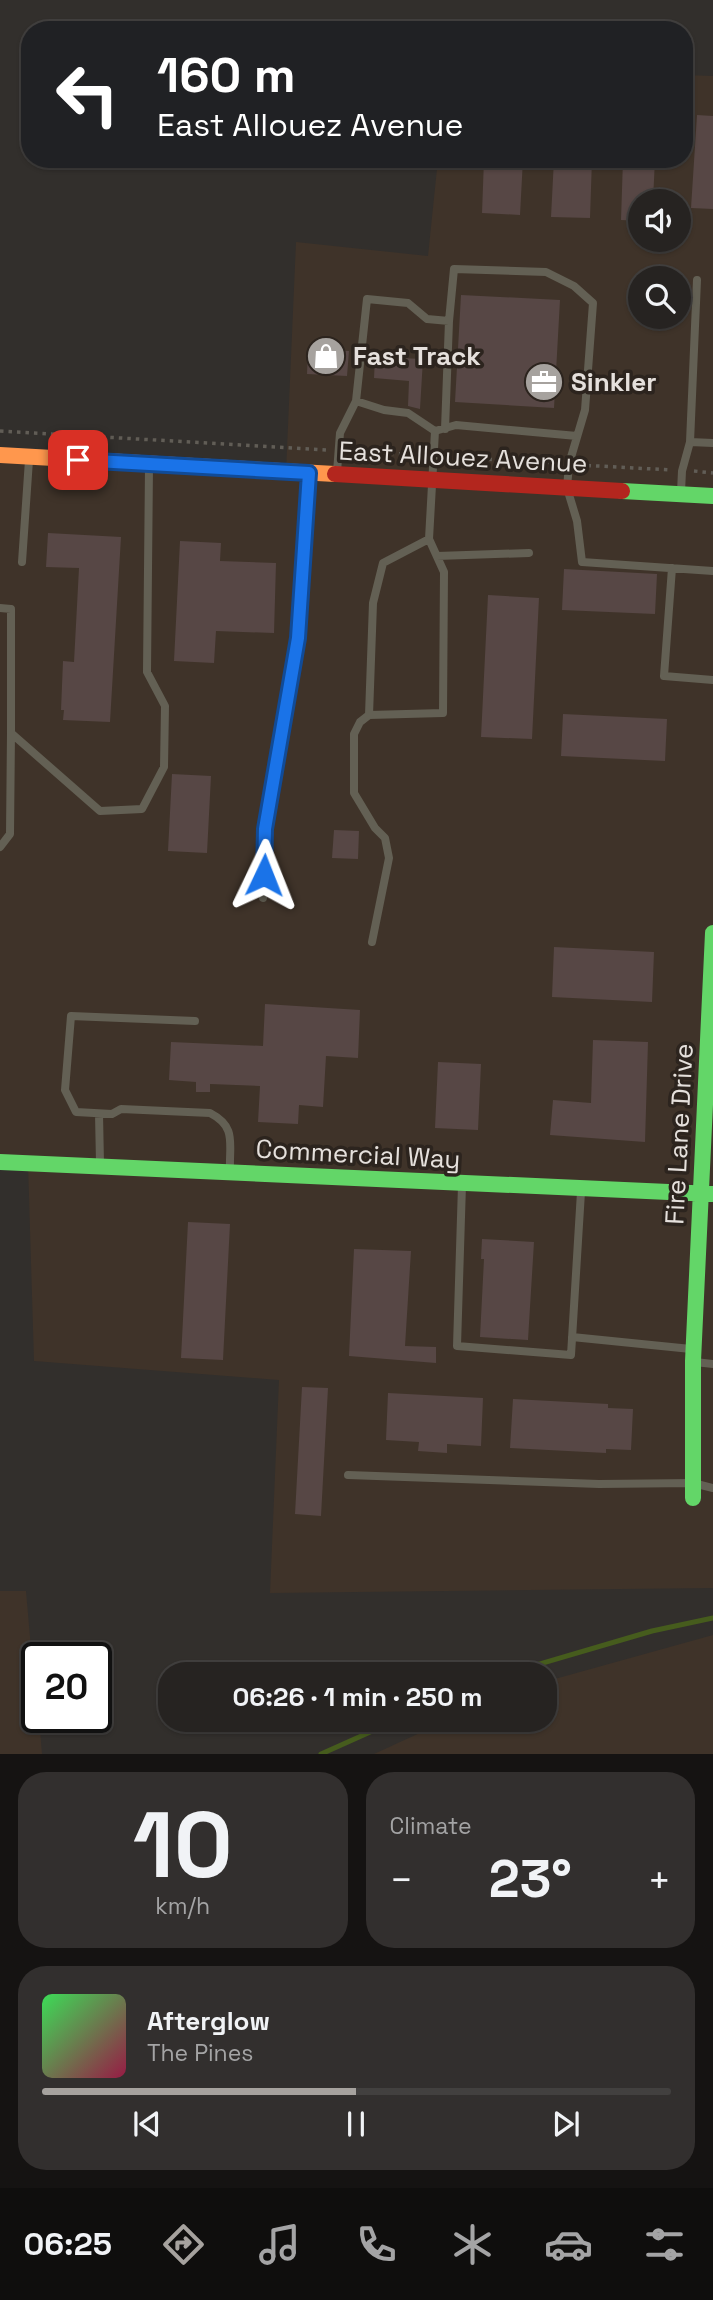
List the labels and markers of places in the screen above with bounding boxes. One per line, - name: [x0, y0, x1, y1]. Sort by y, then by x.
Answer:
- shop icon: Fast Track: [305, 335, 347, 377]
- place label: Fast Track: [353, 339, 481, 373]
- office icon: Sinkler: [523, 361, 565, 403]
- place label: Sinkler: [571, 365, 657, 399]
- pin: [48, 430, 108, 490]

